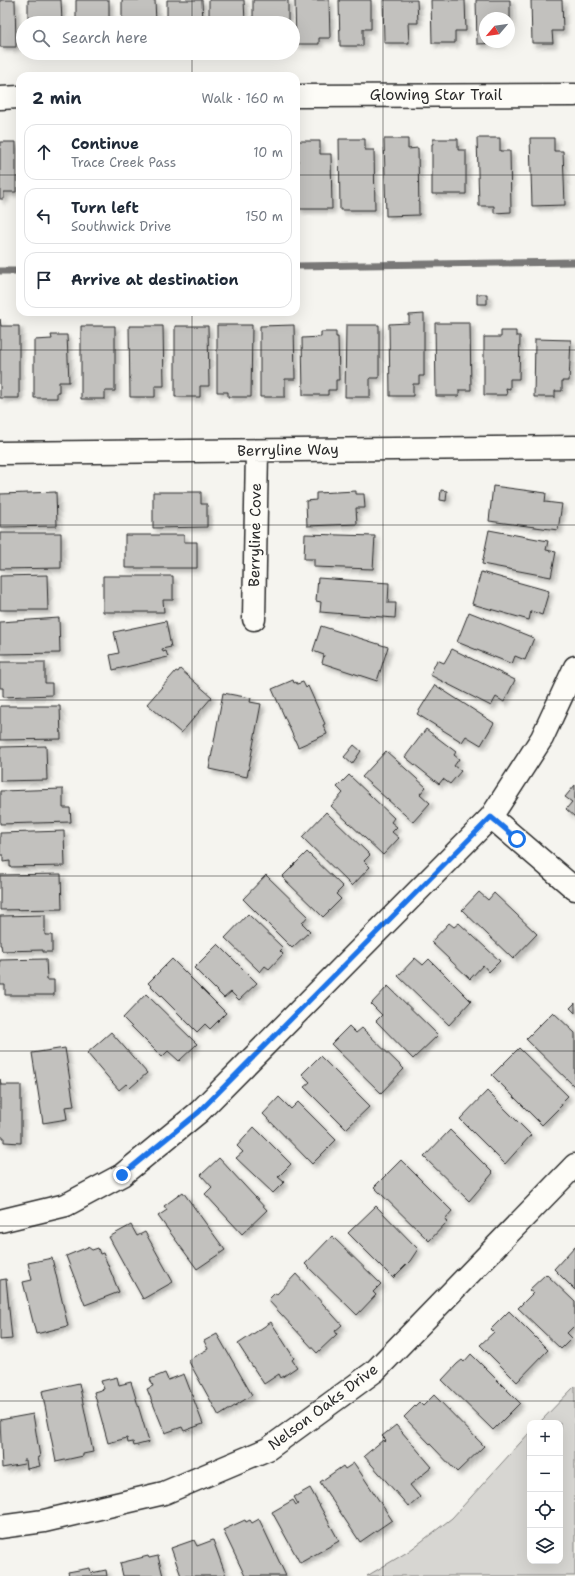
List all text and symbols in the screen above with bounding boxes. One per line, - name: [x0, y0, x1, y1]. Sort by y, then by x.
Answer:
- north arrow: [479, 12, 515, 48]
- search box: [16, 16, 300, 60]
- icon: search: [30, 27, 52, 49]
- text: Search here: [62, 28, 148, 48]
- street label: Glowing Star Trail: [370, 85, 503, 105]
- text: 2 min: [32, 87, 82, 109]
- text: Walk · 160 m: [202, 90, 284, 107]
- text: Continue: [71, 134, 139, 154]
- icon: ahead: [33, 141, 55, 163]
- text: 10 m: [253, 144, 283, 161]
- text: Trace Creek Pass: [71, 154, 176, 171]
- text: Turn left: [71, 198, 139, 218]
- icon: left: [33, 205, 55, 227]
- text: 150 m: [245, 208, 283, 225]
- text: Southwick Drive: [71, 218, 171, 235]
- icon: arrive: [33, 269, 55, 291]
- text: Arrive at destination: [71, 270, 239, 290]
- street label: Berryline Way: [237, 439, 339, 461]
- street label: Berryline Cove: [244, 483, 266, 587]
- route start: [508, 830, 526, 848]
- route end: [113, 1166, 131, 1184]
- street label: Nelson Oaks Drive: [264, 1359, 382, 1455]
- map controls: [527, 1420, 563, 1564]
- button: +: [527, 1420, 563, 1456]
- button: −: [527, 1456, 563, 1492]
- button: locate: [527, 1492, 563, 1528]
- button: layers: [527, 1528, 563, 1564]

